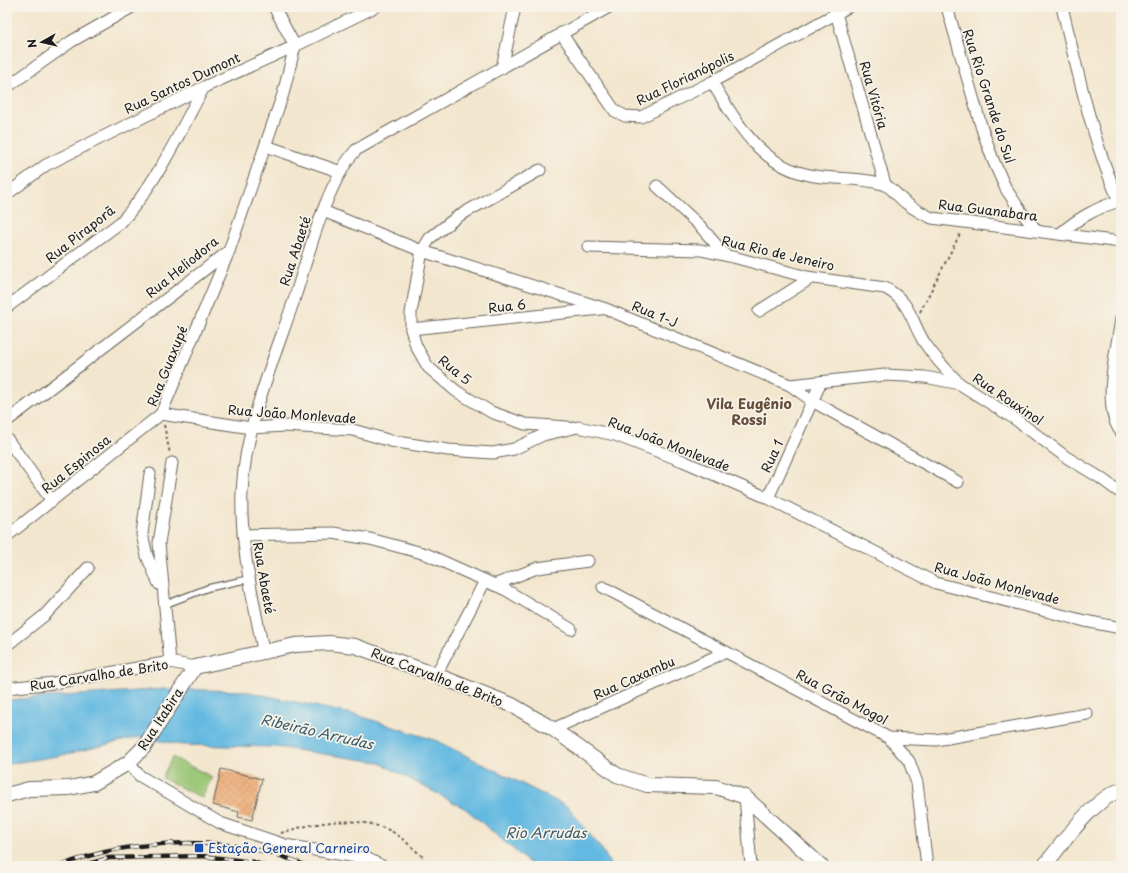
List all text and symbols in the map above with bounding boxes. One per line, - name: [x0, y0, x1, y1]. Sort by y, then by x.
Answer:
- north arrow: [22, 22, 62, 62]
- street label: Rua Rio Grande do Sul: [959, 26, 1020, 165]
- text: N: [23, 38, 41, 49]
- street label: Rua Florianópolis: [633, 46, 737, 109]
- street label: Rua Santos Dumont: [121, 47, 243, 118]
- street label: Rua Vitória: [856, 59, 894, 132]
- street label: Rua Guanabara: [937, 194, 1039, 225]
- street label: Rua Piraporã: [41, 200, 119, 267]
- street label: Rua Abaeté: [274, 213, 315, 288]
- street label: Rua Rio de Jeneiro: [720, 230, 836, 275]
- street label: Rua Heliodora: [141, 231, 222, 302]
- street label: Rua 6: [487, 294, 527, 317]
- street label: Rua 1-J: [629, 296, 681, 331]
- street label: Rua Guaxupé: [142, 323, 191, 409]
- street label: Rua 5: [435, 350, 476, 389]
- street label: Rua Rouxinol: [969, 368, 1047, 429]
- district label: Vila Eugênio Rossi: [706, 393, 792, 430]
- street label: Rua João Monlevade: [227, 400, 357, 427]
- street label: Rua João Monlevade: [606, 412, 733, 476]
- street label: Rua Espinosa: [37, 429, 115, 497]
- street label: Rua 1: [756, 436, 788, 475]
- street label: Rua Abaeté: [249, 540, 280, 615]
- street label: Rua João Monlevade: [932, 557, 1062, 608]
- street label: Rua Carvalho de Brito: [368, 643, 506, 710]
- street label: Rua Caxambu: [590, 651, 678, 704]
- street label: Rua Carvalho de Brito: [28, 654, 170, 695]
- street label: Rua Grão Mogol: [793, 664, 892, 729]
- street label: Rua Itabira: [132, 684, 187, 754]
- water label: Ribeirão Arrudas: [259, 708, 377, 755]
- water label: Rio Arrudas: [505, 822, 588, 843]
- place label: Estação General Carneiro: [208, 838, 370, 857]
- marker: Estação General Carneiro: [193, 842, 205, 854]

